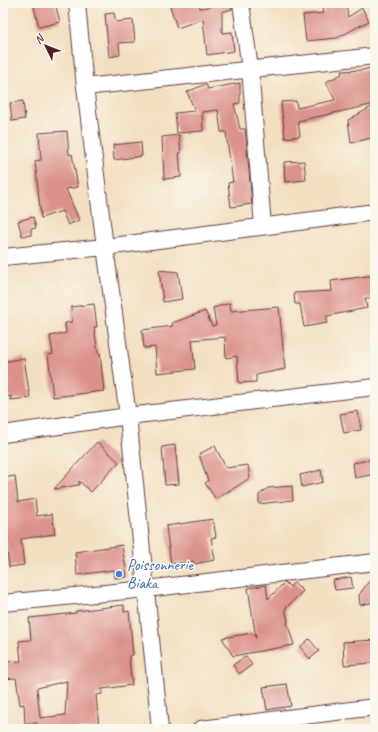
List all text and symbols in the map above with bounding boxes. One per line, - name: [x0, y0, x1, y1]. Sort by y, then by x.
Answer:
- north arrow: [26, 26, 66, 66]
- text: N: [31, 30, 48, 46]
- place label: Poissonnerie Biaka: [127, 555, 194, 593]
- marker: Poissonnerie Biaka: [114, 569, 124, 579]

